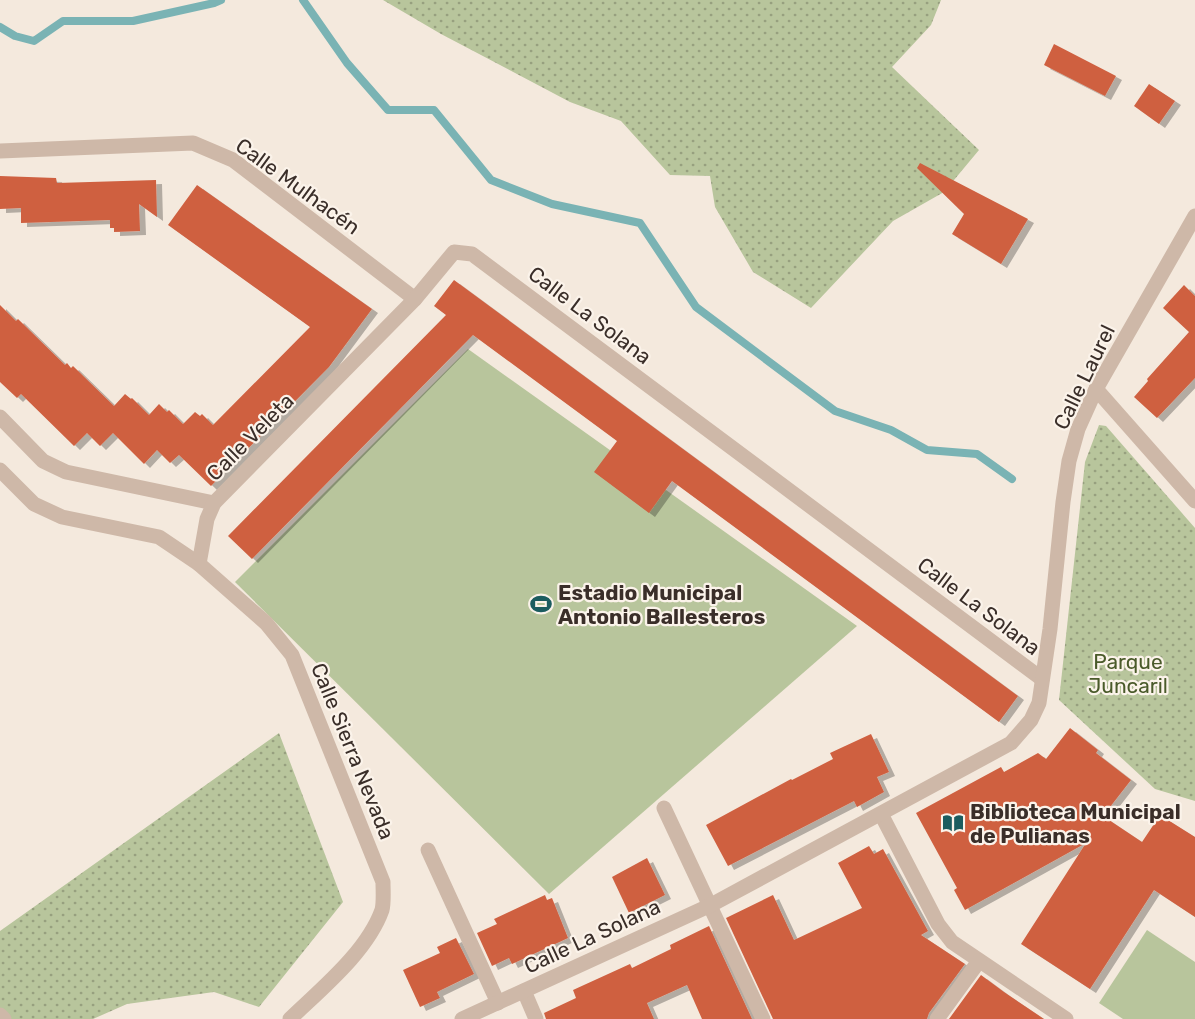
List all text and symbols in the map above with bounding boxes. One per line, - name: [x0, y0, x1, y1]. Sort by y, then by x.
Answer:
- street label: Calle Mulhacén: [231, 133, 365, 239]
- street label: Calle La Solana: [524, 261, 656, 369]
- street label: Calle Laurel: [1048, 321, 1120, 433]
- street label: Calle Veleta: [201, 388, 299, 486]
- street label: Calle La Solana: [913, 552, 1045, 660]
- place label: Estadio Municipal Antonio Ballesteros: [558, 580, 765, 629]
- sports icon: Estadio Municipal Antonio Ballesteros: [529, 592, 553, 616]
- park label: Parque Juncaril: [1088, 649, 1168, 698]
- street label: Calle Sierra Nevada: [306, 659, 400, 843]
- place label: Biblioteca Municipal de Pulianas: [970, 799, 1181, 848]
- library icon: Biblioteca Municipal de Pulianas: [941, 811, 965, 835]
- street label: Calle La Solana: [520, 894, 664, 978]

